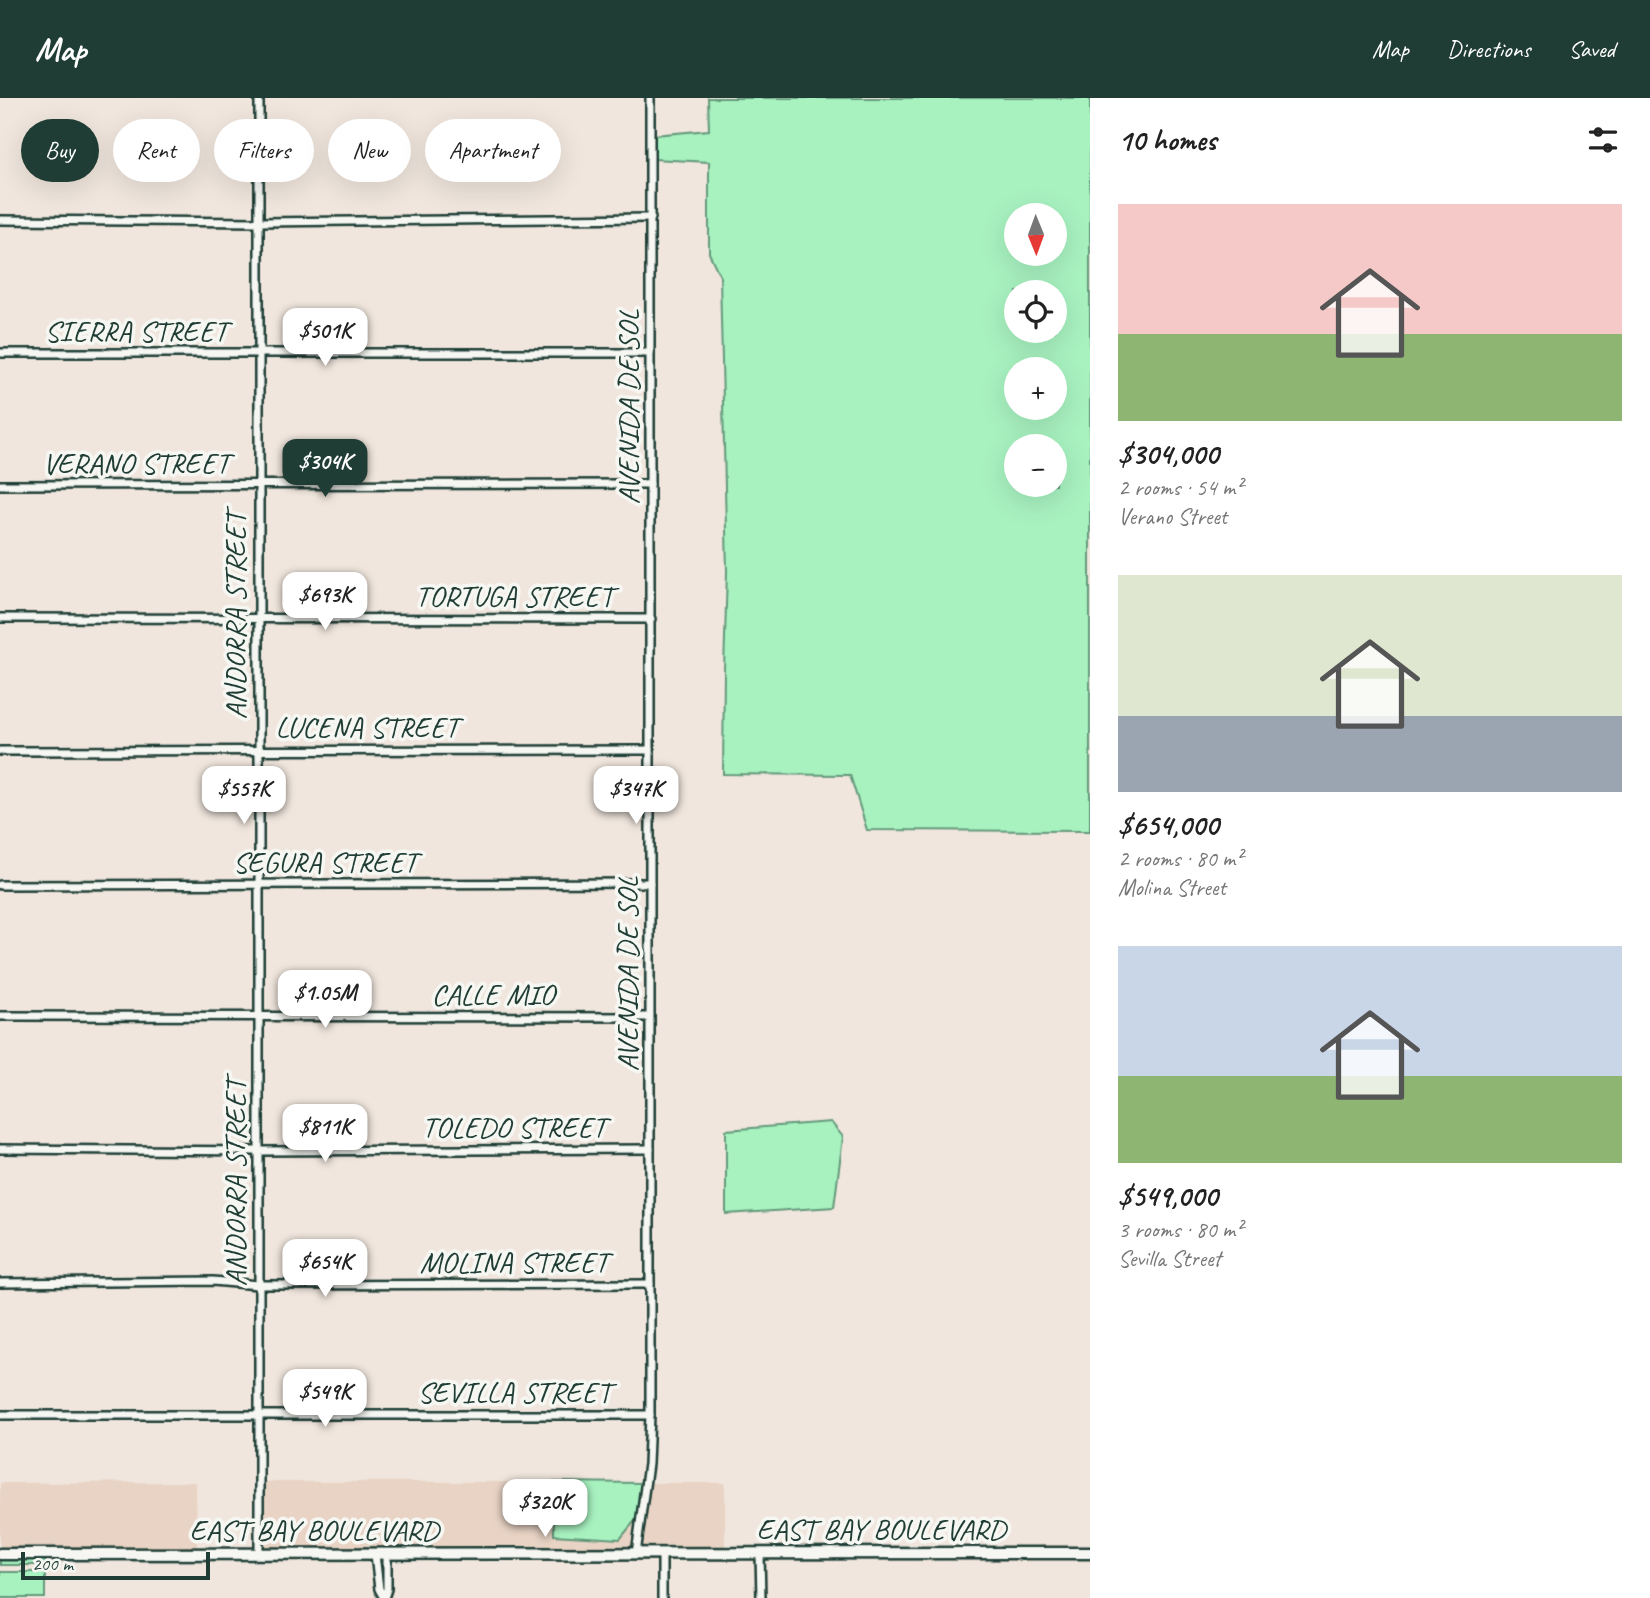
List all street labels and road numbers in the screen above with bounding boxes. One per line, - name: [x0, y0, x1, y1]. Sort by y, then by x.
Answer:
- street label: AVENIDA DE SOL: [609, 308, 647, 504]
- street label: SIERRA STREET: [44, 312, 234, 350]
- street label: VERANO STREET: [43, 444, 236, 482]
- street label: ANDORRA STREET: [216, 505, 254, 720]
- street label: TORTUGA STREET: [415, 577, 620, 615]
- street label: LUCENA STREET: [276, 708, 465, 746]
- street label: SEGURA STREET: [233, 843, 424, 881]
- street label: AVENIDA DE SOL: [608, 875, 646, 1071]
- street label: CALLE MIO: [432, 975, 557, 1013]
- street label: ANDORRA STREET: [216, 1072, 254, 1287]
- street label: TOLEDO STREET: [422, 1108, 612, 1146]
- street label: MOLINA STREET: [420, 1243, 615, 1281]
- street label: SEVILLA STREET: [418, 1373, 618, 1411]
- street label: EAST BAY BOULEVARD: [756, 1510, 1008, 1548]
- street label: EAST BAY BOULEVARD: [189, 1511, 441, 1549]

